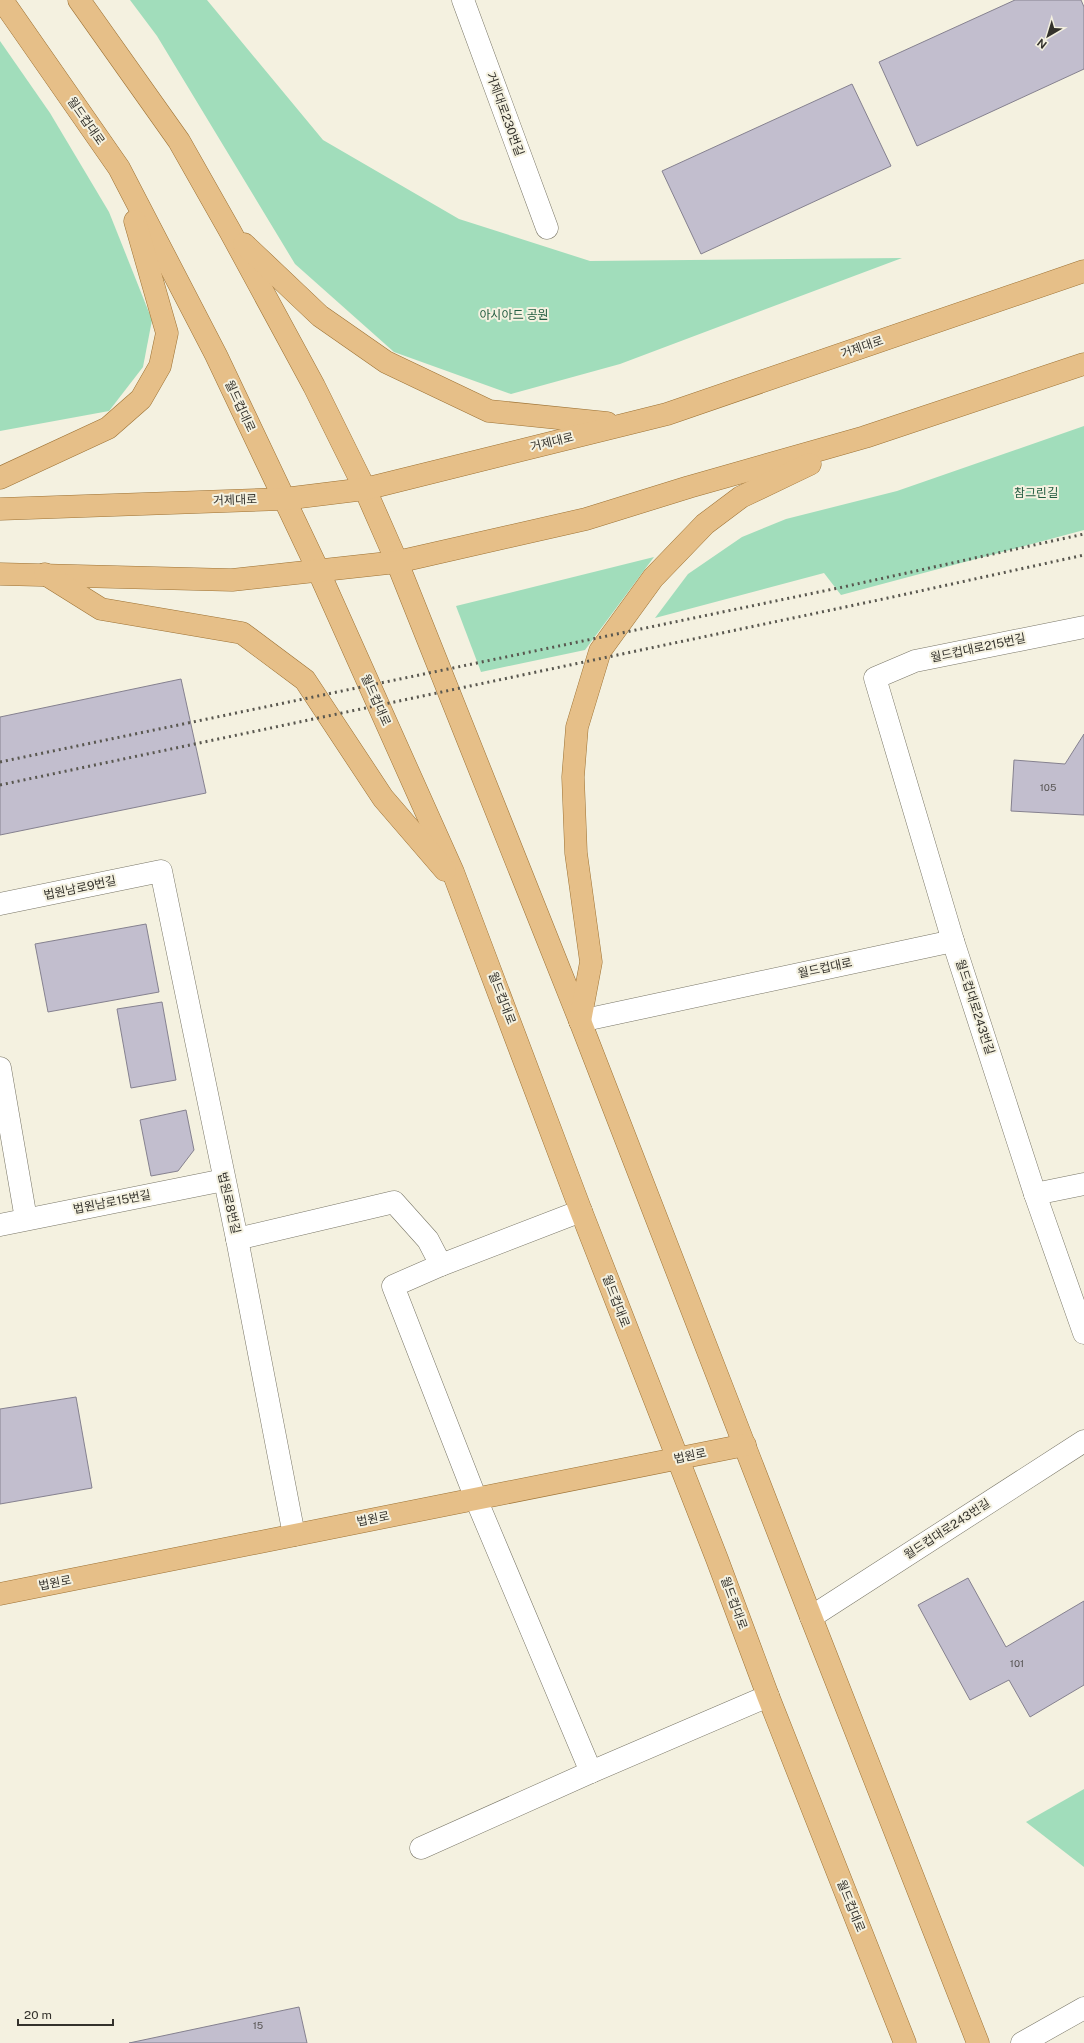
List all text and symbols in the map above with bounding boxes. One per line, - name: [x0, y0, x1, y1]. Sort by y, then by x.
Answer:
- north arrow: [1028, 16, 1068, 56]
- text: N: [1035, 37, 1049, 51]
- street label: 거제대로230번길: [483, 70, 527, 158]
- street label: 월드컵대로: [64, 94, 108, 148]
- park label: 아시아드 공원: [479, 308, 549, 322]
- street label: 거제대로: [839, 333, 885, 361]
- street label: 월드컵대로: [222, 378, 258, 434]
- street label: 거제대로: [529, 430, 575, 454]
- park label: 참그린길: [1014, 486, 1058, 500]
- street label: 거제대로: [213, 492, 257, 508]
- street label: 월드컵대로215번길: [929, 631, 1027, 665]
- street label: 월드컵대로: [358, 672, 394, 728]
- house number: 105: [1040, 781, 1056, 793]
- street label: 법원남로9번길: [42, 873, 118, 903]
- street label: 월드컵대로: [797, 955, 853, 981]
- street label: 월드컵대로243번길: [953, 957, 997, 1057]
- street label: 월드컵대로: [486, 970, 518, 1026]
- street label: 법원로8번길: [215, 1171, 243, 1235]
- street label: 법원남로15번길: [72, 1188, 152, 1216]
- street label: 월드컵대로: [600, 1273, 632, 1329]
- street label: 법원로: [672, 1446, 708, 1466]
- street label: 월드컵대로243번길: [901, 1496, 993, 1562]
- street label: 법원로: [355, 1509, 391, 1529]
- street label: 법원로: [37, 1573, 73, 1593]
- street label: 월드컵대로: [718, 1575, 750, 1631]
- house number: 101: [1010, 1657, 1024, 1669]
- street label: 월드컵대로: [834, 1878, 868, 1934]
- scale bar: [18, 2001, 113, 2027]
- text: 20 m: [24, 2008, 52, 2022]
- house number: 15: [253, 2019, 263, 2031]

